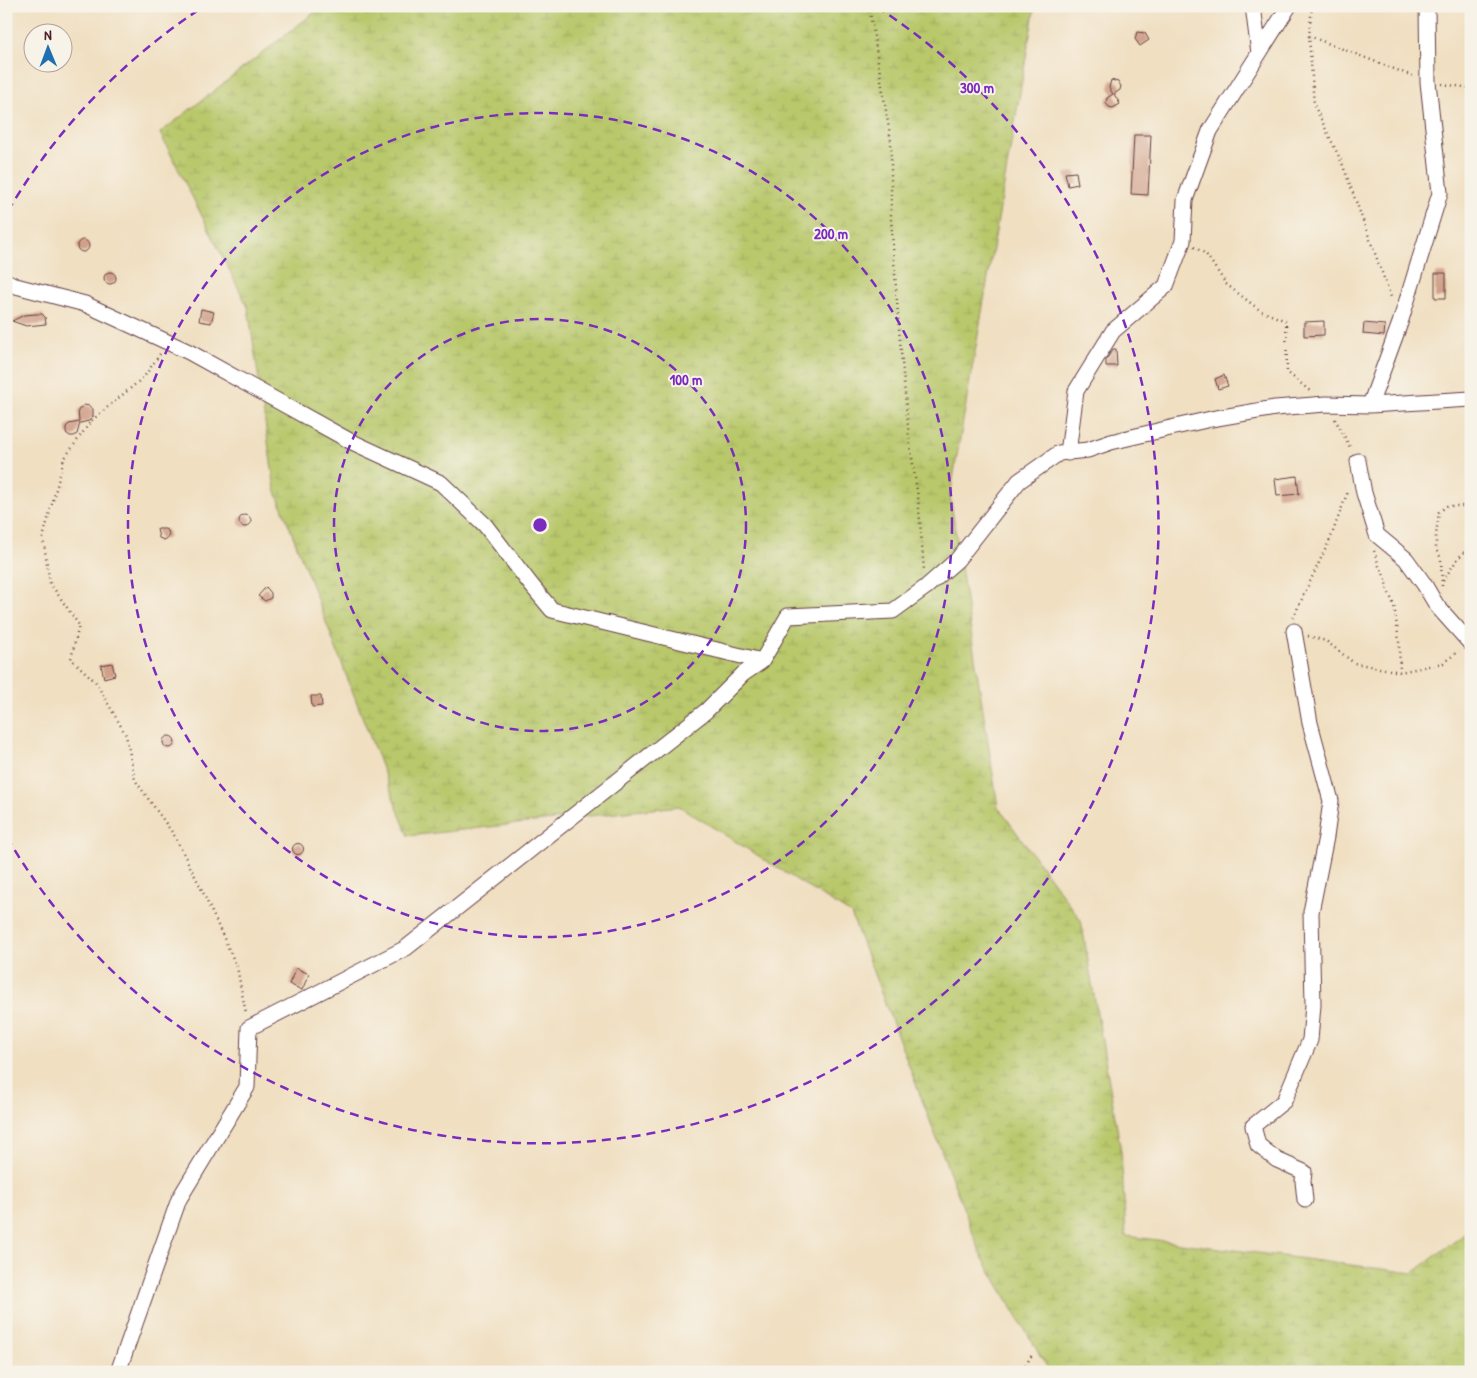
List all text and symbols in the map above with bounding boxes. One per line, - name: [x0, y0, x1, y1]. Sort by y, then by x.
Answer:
- north arrow: [22, 22, 72, 72]
- text: N: [44, 25, 52, 44]
- text: 300 m: [960, 77, 994, 98]
- text: 200 m: [814, 223, 848, 244]
- text: 100 m: [670, 369, 702, 390]
- centre of rings: [531, 516, 549, 534]

